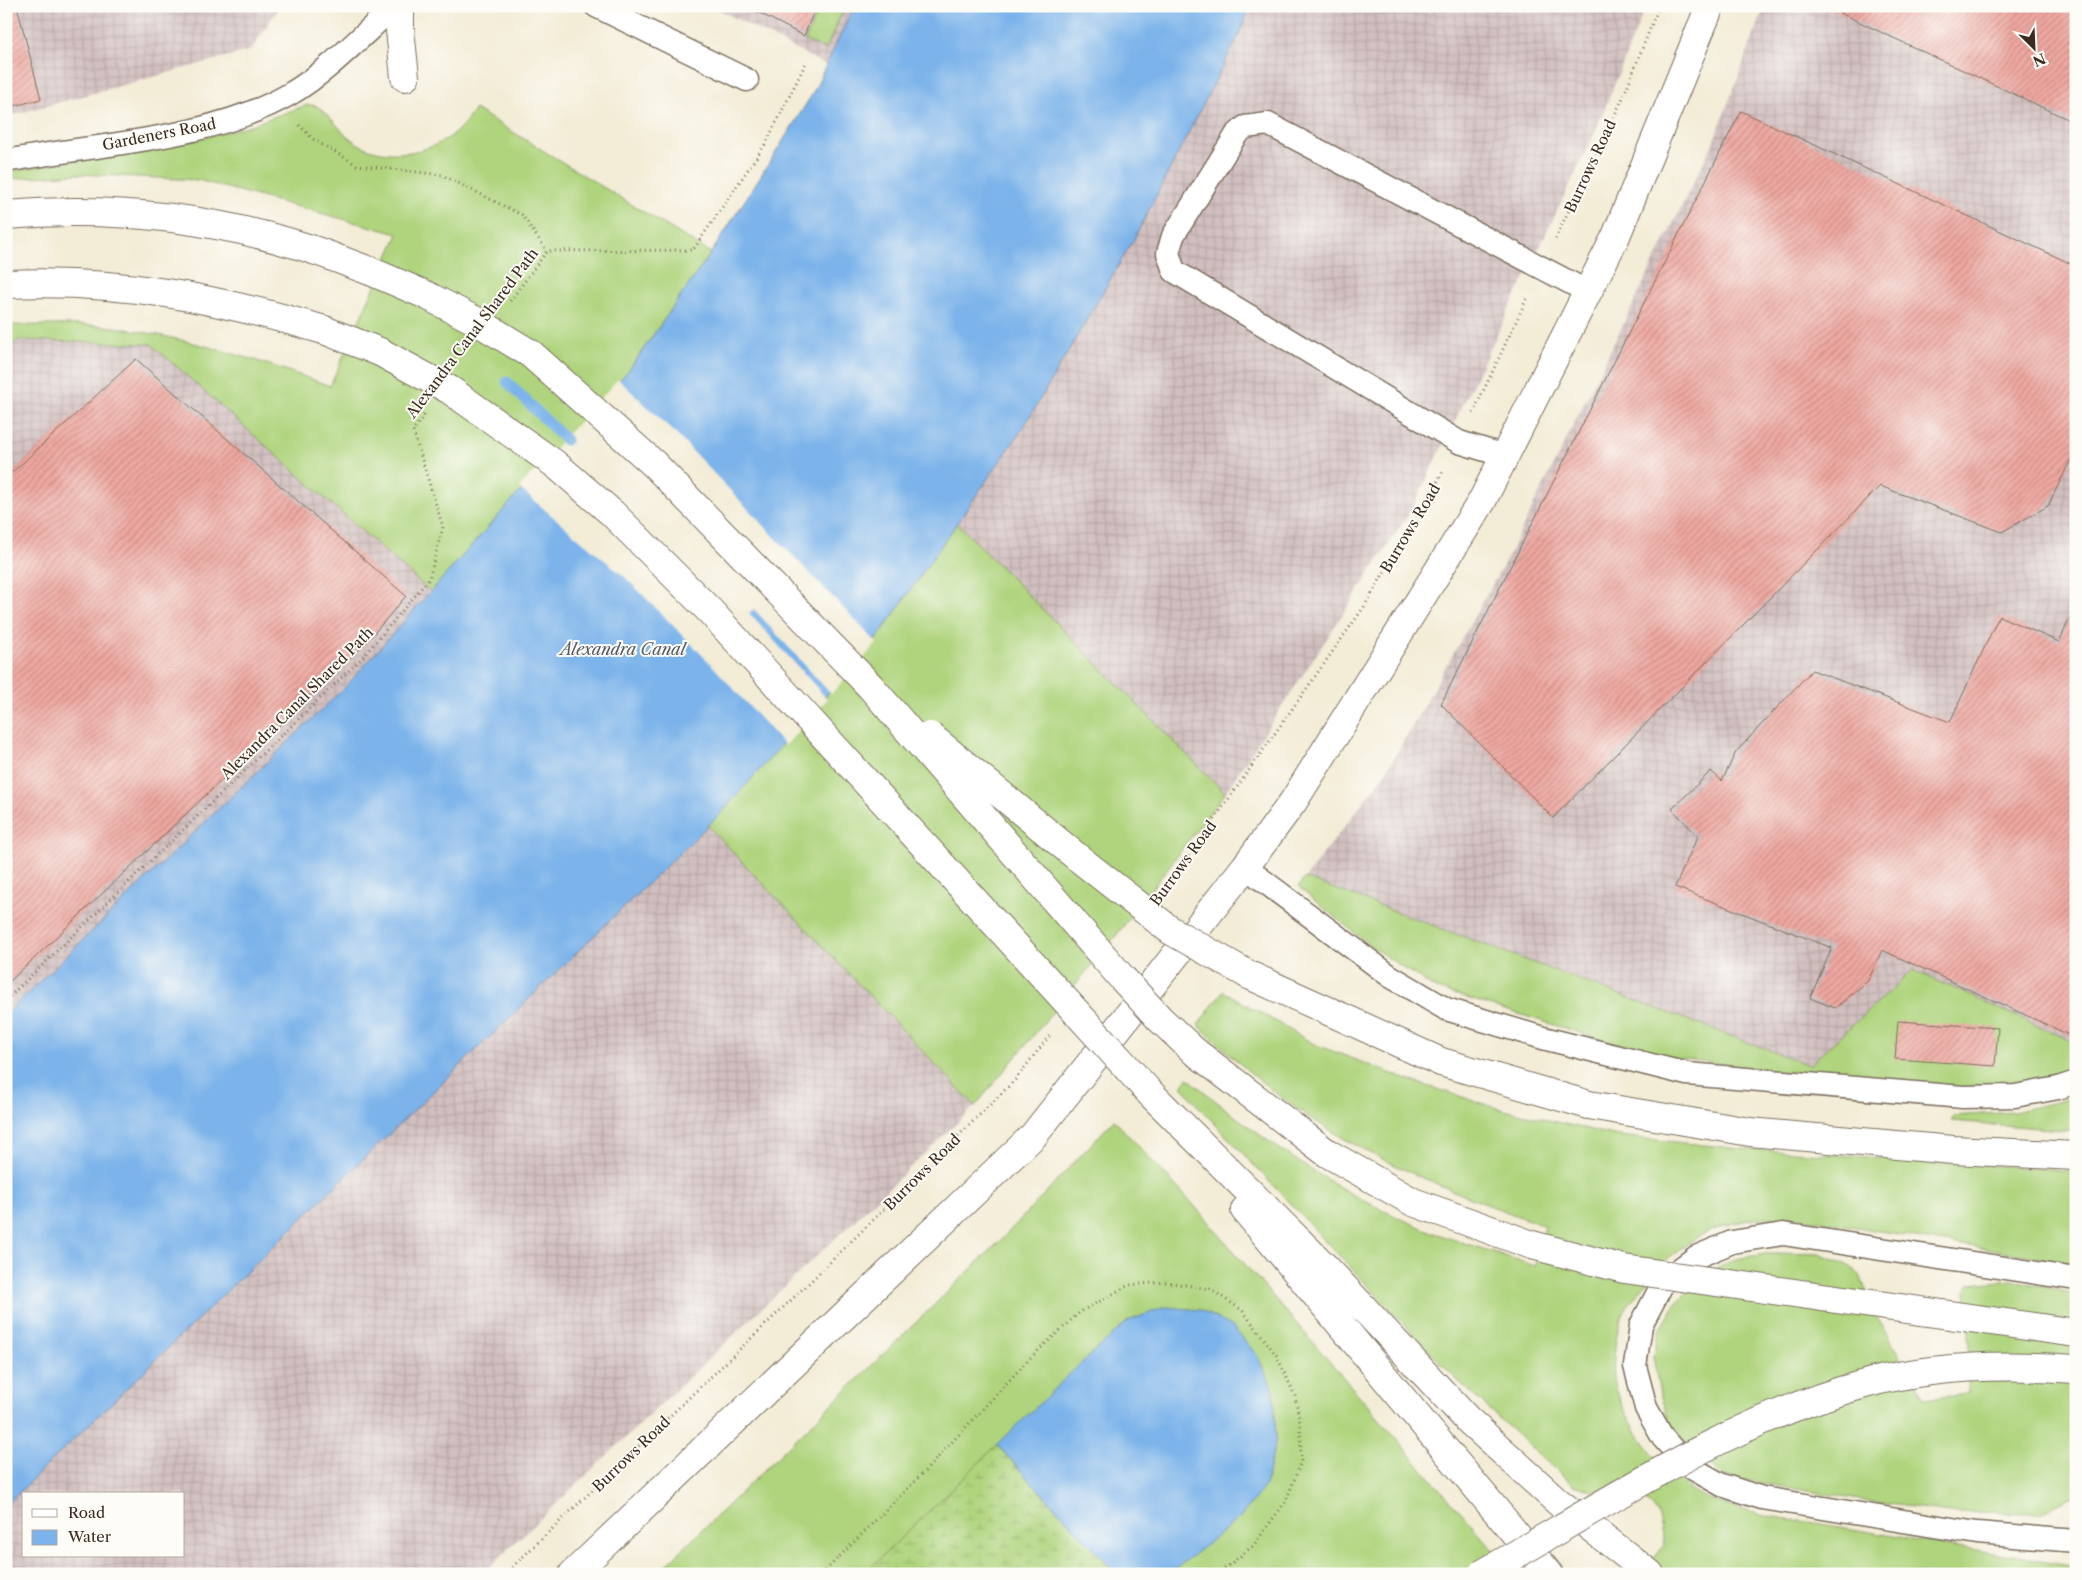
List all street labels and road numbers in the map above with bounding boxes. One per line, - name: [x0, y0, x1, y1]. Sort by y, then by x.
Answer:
- street label: Gardeners Road: [101, 114, 217, 154]
- street label: Burrows Road: [1560, 116, 1620, 216]
- street label: Alexandra Canal Shared Path: [401, 244, 543, 423]
- street label: Burrows Road: [1376, 480, 1444, 576]
- street label: Alexandra Canal Shared Path: [216, 622, 378, 784]
- street label: Burrows Road: [1146, 817, 1220, 909]
- street label: Burrows Road: [880, 1130, 964, 1214]
- street label: Burrows Road: [588, 1412, 674, 1496]

